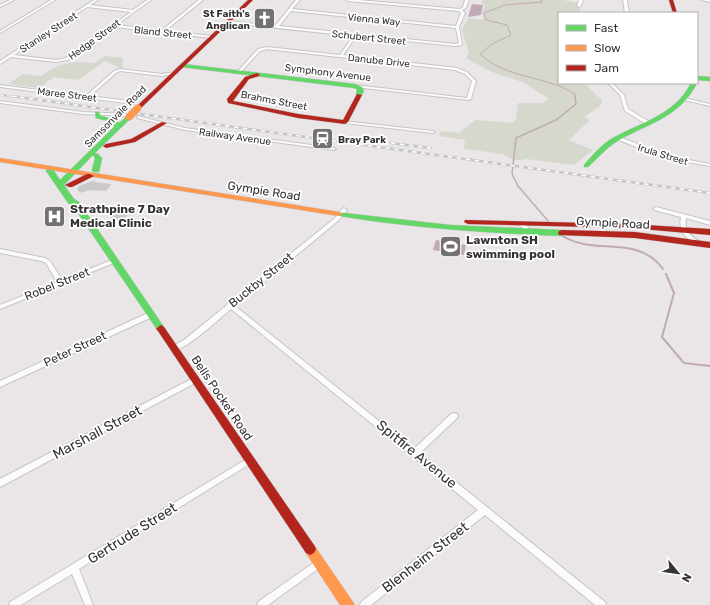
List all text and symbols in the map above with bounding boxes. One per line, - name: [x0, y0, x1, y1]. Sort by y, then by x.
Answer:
- church icon: St Faith's Anglican: [252, 6, 278, 32]
- place label: St Faith's Anglican: [203, 8, 250, 32]
- street label: Stanley Street: [18, 10, 80, 56]
- street label: Vienna Way: [347, 11, 401, 29]
- legend: [558, 12, 698, 84]
- street label: Hedge Street: [66, 17, 123, 63]
- text: Fast: [594, 21, 618, 35]
- street label: Bland Street: [133, 24, 192, 42]
- street label: Schubert Street: [331, 28, 407, 48]
- text: Slow: [594, 41, 621, 55]
- street label: Danube Drive: [347, 52, 411, 70]
- text: Jam: [594, 61, 619, 75]
- street label: Symphony Avenue: [284, 62, 372, 84]
- street label: Samsonvale Road: [82, 83, 149, 150]
- street label: Maree Street: [37, 85, 97, 105]
- street label: Brahms Street: [240, 89, 308, 113]
- street label: Railway Avenue: [198, 126, 272, 148]
- station icon: Bray Park: [309, 126, 335, 152]
- place label: Bray Park: [338, 134, 386, 146]
- street label: Irula Street: [636, 142, 689, 168]
- street label: Gympie Road: [227, 178, 301, 204]
- place label: Strathpine 7 Day Medical Clinic: [70, 202, 170, 230]
- hospital icon: Strathpine 7 Day Medical Clinic: [41, 203, 67, 229]
- street label: Gympie Road: [576, 214, 650, 232]
- place label: Lawnton SH swimming pool: [466, 233, 555, 261]
- sports icon: Lawnton SH swimming pool: [437, 234, 463, 260]
- street label: Buckby Street: [226, 250, 296, 310]
- street label: Robel Street: [22, 264, 92, 303]
- street label: Peter Street: [41, 328, 109, 370]
- street label: Bells Pocket Road: [188, 353, 256, 443]
- street label: Marshall Street: [50, 402, 145, 463]
- street label: Spitfire Avenue: [373, 417, 461, 492]
- street label: Gertrude Street: [85, 499, 180, 568]
- street label: Blenheim Street: [379, 518, 472, 596]
- north arrow: [658, 553, 698, 593]
- text: N: [679, 571, 694, 584]

